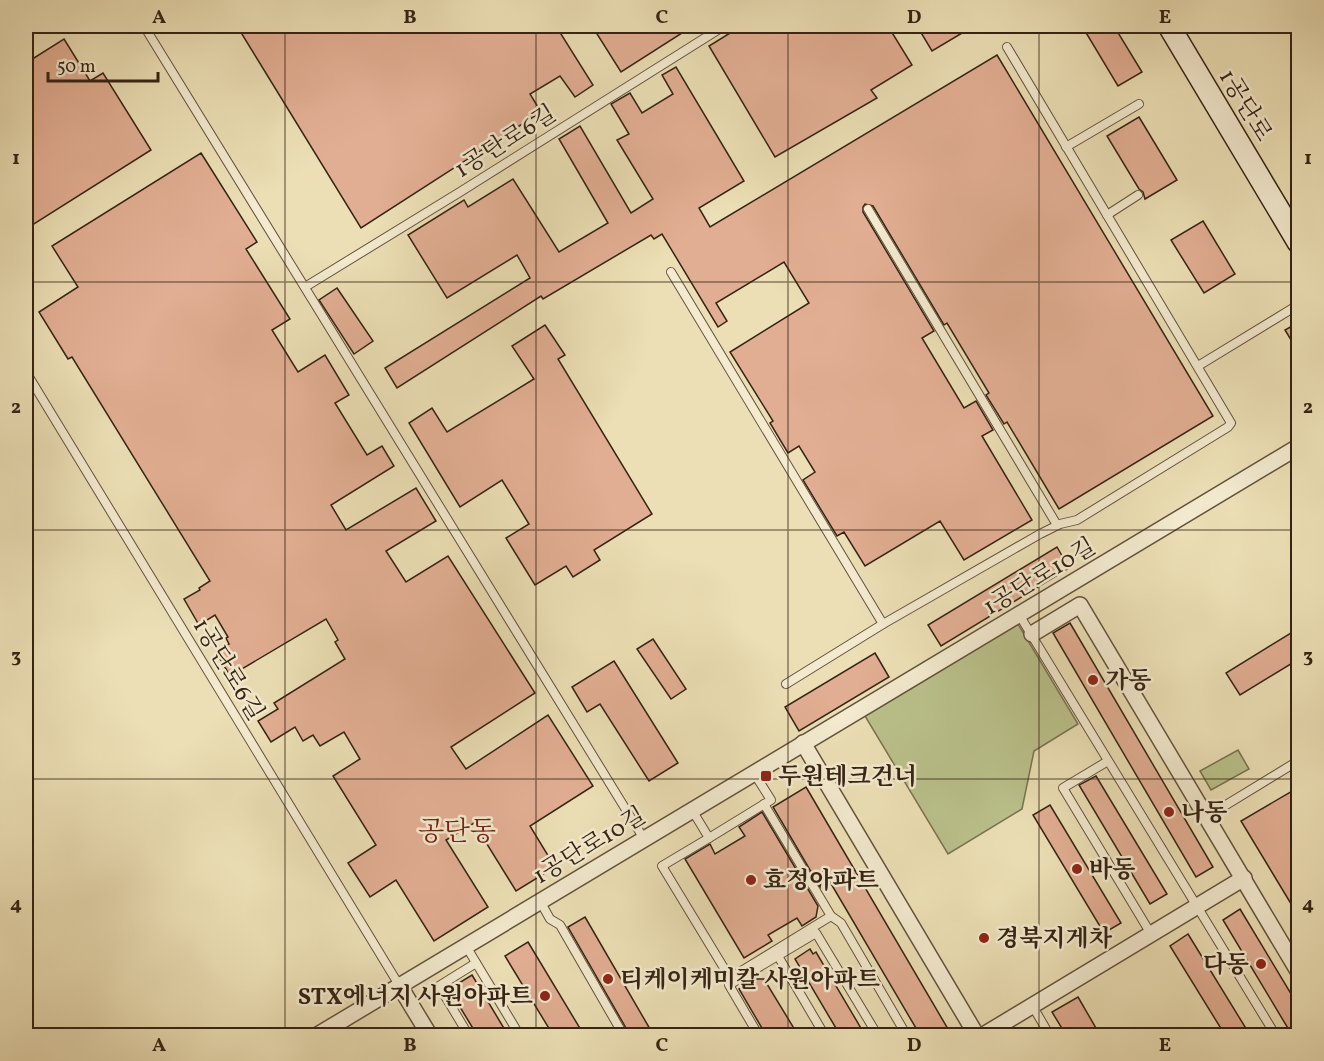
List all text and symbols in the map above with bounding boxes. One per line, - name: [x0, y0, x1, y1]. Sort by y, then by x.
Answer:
- text: A: [152, 4, 166, 32]
- text: B: [403, 4, 417, 32]
- text: C: [656, 4, 669, 32]
- text: D: [907, 4, 921, 32]
- text: E: [1159, 4, 1171, 32]
- scale bar: [48, 45, 158, 83]
- text: 50 m: [57, 55, 96, 80]
- street label: 1공단로: [1209, 63, 1279, 149]
- street label: 1공단로6길: [449, 98, 563, 187]
- text: 1: [12, 145, 20, 173]
- text: 1: [1304, 145, 1312, 173]
- text: 2: [11, 394, 21, 422]
- text: 2: [1303, 394, 1313, 422]
- street label: 1공단로10길: [977, 531, 1103, 625]
- street label: 1공단로6길: [183, 612, 271, 728]
- text: 3: [11, 643, 21, 671]
- text: 3: [1303, 643, 1313, 671]
- place label: 가동: [1105, 665, 1151, 699]
- marker: 가동: [1086, 673, 1100, 687]
- place label: 두원테크건너: [778, 761, 917, 795]
- marker: 두원테크건너: [759, 769, 773, 783]
- place label: 나동: [1181, 797, 1227, 831]
- street label: 1공단로10길: [527, 800, 653, 894]
- marker: 나동: [1162, 805, 1176, 819]
- district label: 공단동: [418, 814, 496, 852]
- place label: 바동: [1089, 854, 1135, 888]
- marker: 바동: [1070, 862, 1084, 876]
- place label: 효정아파트: [763, 865, 879, 899]
- marker: 효정아파트: [744, 873, 758, 887]
- text: 4: [10, 891, 22, 919]
- text: 4: [1302, 891, 1314, 919]
- place label: 경북지게차: [996, 923, 1113, 957]
- marker: 경북지게차: [977, 931, 991, 945]
- place label: 다동: [1203, 949, 1249, 983]
- marker: 다동: [1254, 957, 1268, 971]
- place label: 티케이케미칼 사원아파트: [620, 964, 880, 998]
- marker: 티케이케미칼 사원아파트: [601, 972, 615, 986]
- place label: STX에너지 사원아파트: [298, 981, 533, 1015]
- marker: STX에너지 사원아파트: [538, 989, 552, 1003]
- text: A: [152, 1032, 166, 1060]
- text: B: [403, 1032, 417, 1060]
- text: C: [656, 1032, 669, 1060]
- text: D: [907, 1032, 921, 1060]
- text: E: [1159, 1032, 1171, 1060]

